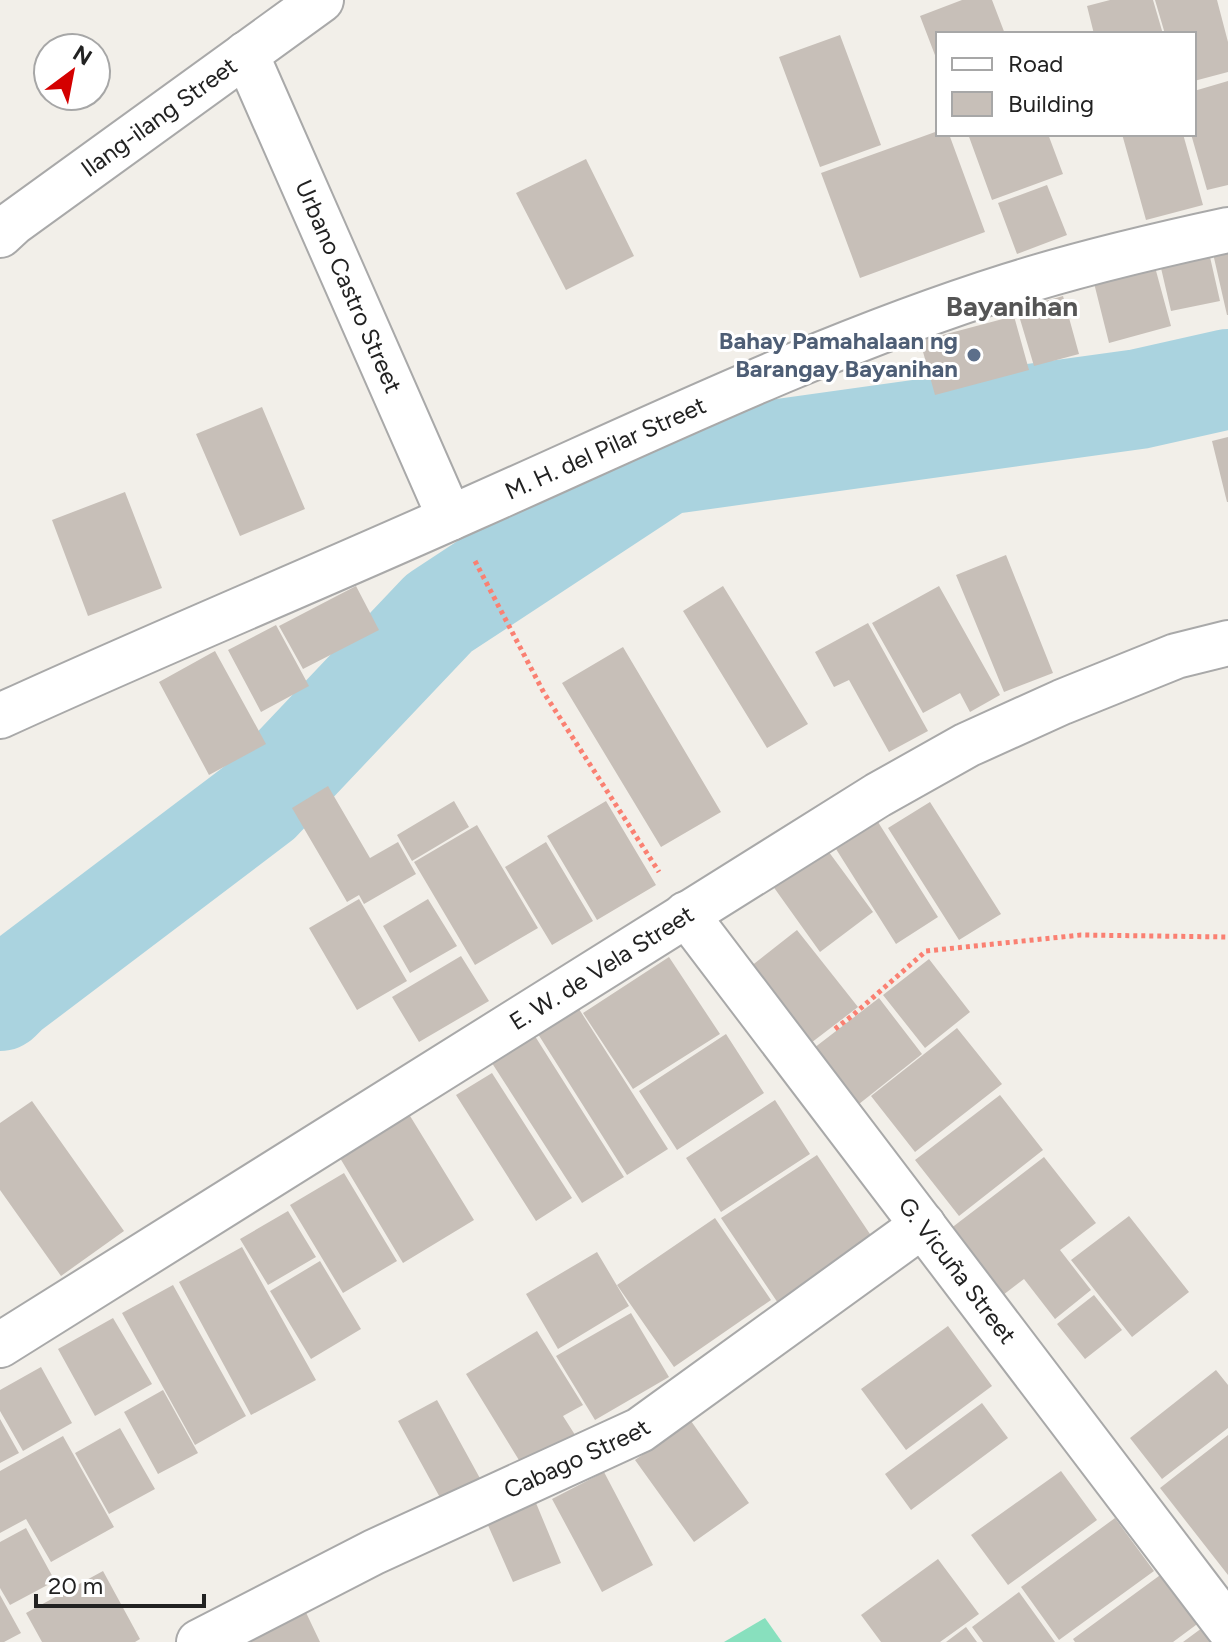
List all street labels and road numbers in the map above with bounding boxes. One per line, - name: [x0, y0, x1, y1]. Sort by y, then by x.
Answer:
- street label: Ilang-ilang Street: [75, 51, 242, 183]
- street label: Urbano Castro Street: [289, 175, 408, 397]
- street label: M. H. del Pilar Street: [500, 390, 710, 506]
- street label: E. W. de Vela Street: [504, 899, 699, 1036]
- street label: G. Vicuña Street: [893, 1191, 1023, 1349]
- street label: Cabago Street: [499, 1413, 656, 1504]

